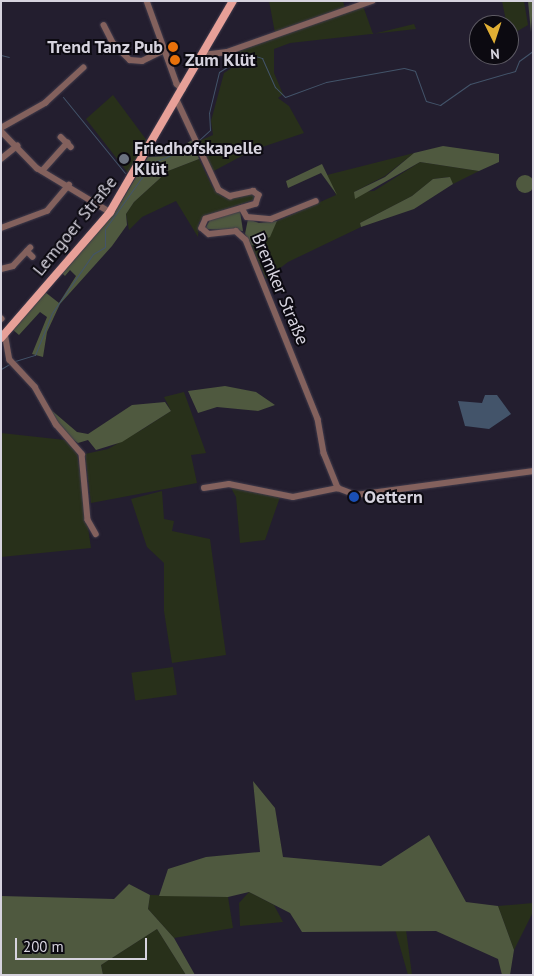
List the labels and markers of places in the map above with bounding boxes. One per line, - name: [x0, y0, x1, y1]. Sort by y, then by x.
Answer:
- place label: Trend Tanz Pub: [46, 36, 163, 58]
- marker: Trend Tanz Pub: [167, 41, 179, 53]
- place label: Zum Klüt: [185, 49, 256, 71]
- marker: Zum Klüt: [169, 54, 181, 66]
- place label: Friedhofskapelle Klüt: [134, 138, 262, 180]
- marker: Friedhofskapelle Klüt: [118, 153, 130, 165]
- place label: Oettern: [364, 486, 423, 508]
- marker: Oettern: [348, 491, 360, 503]

